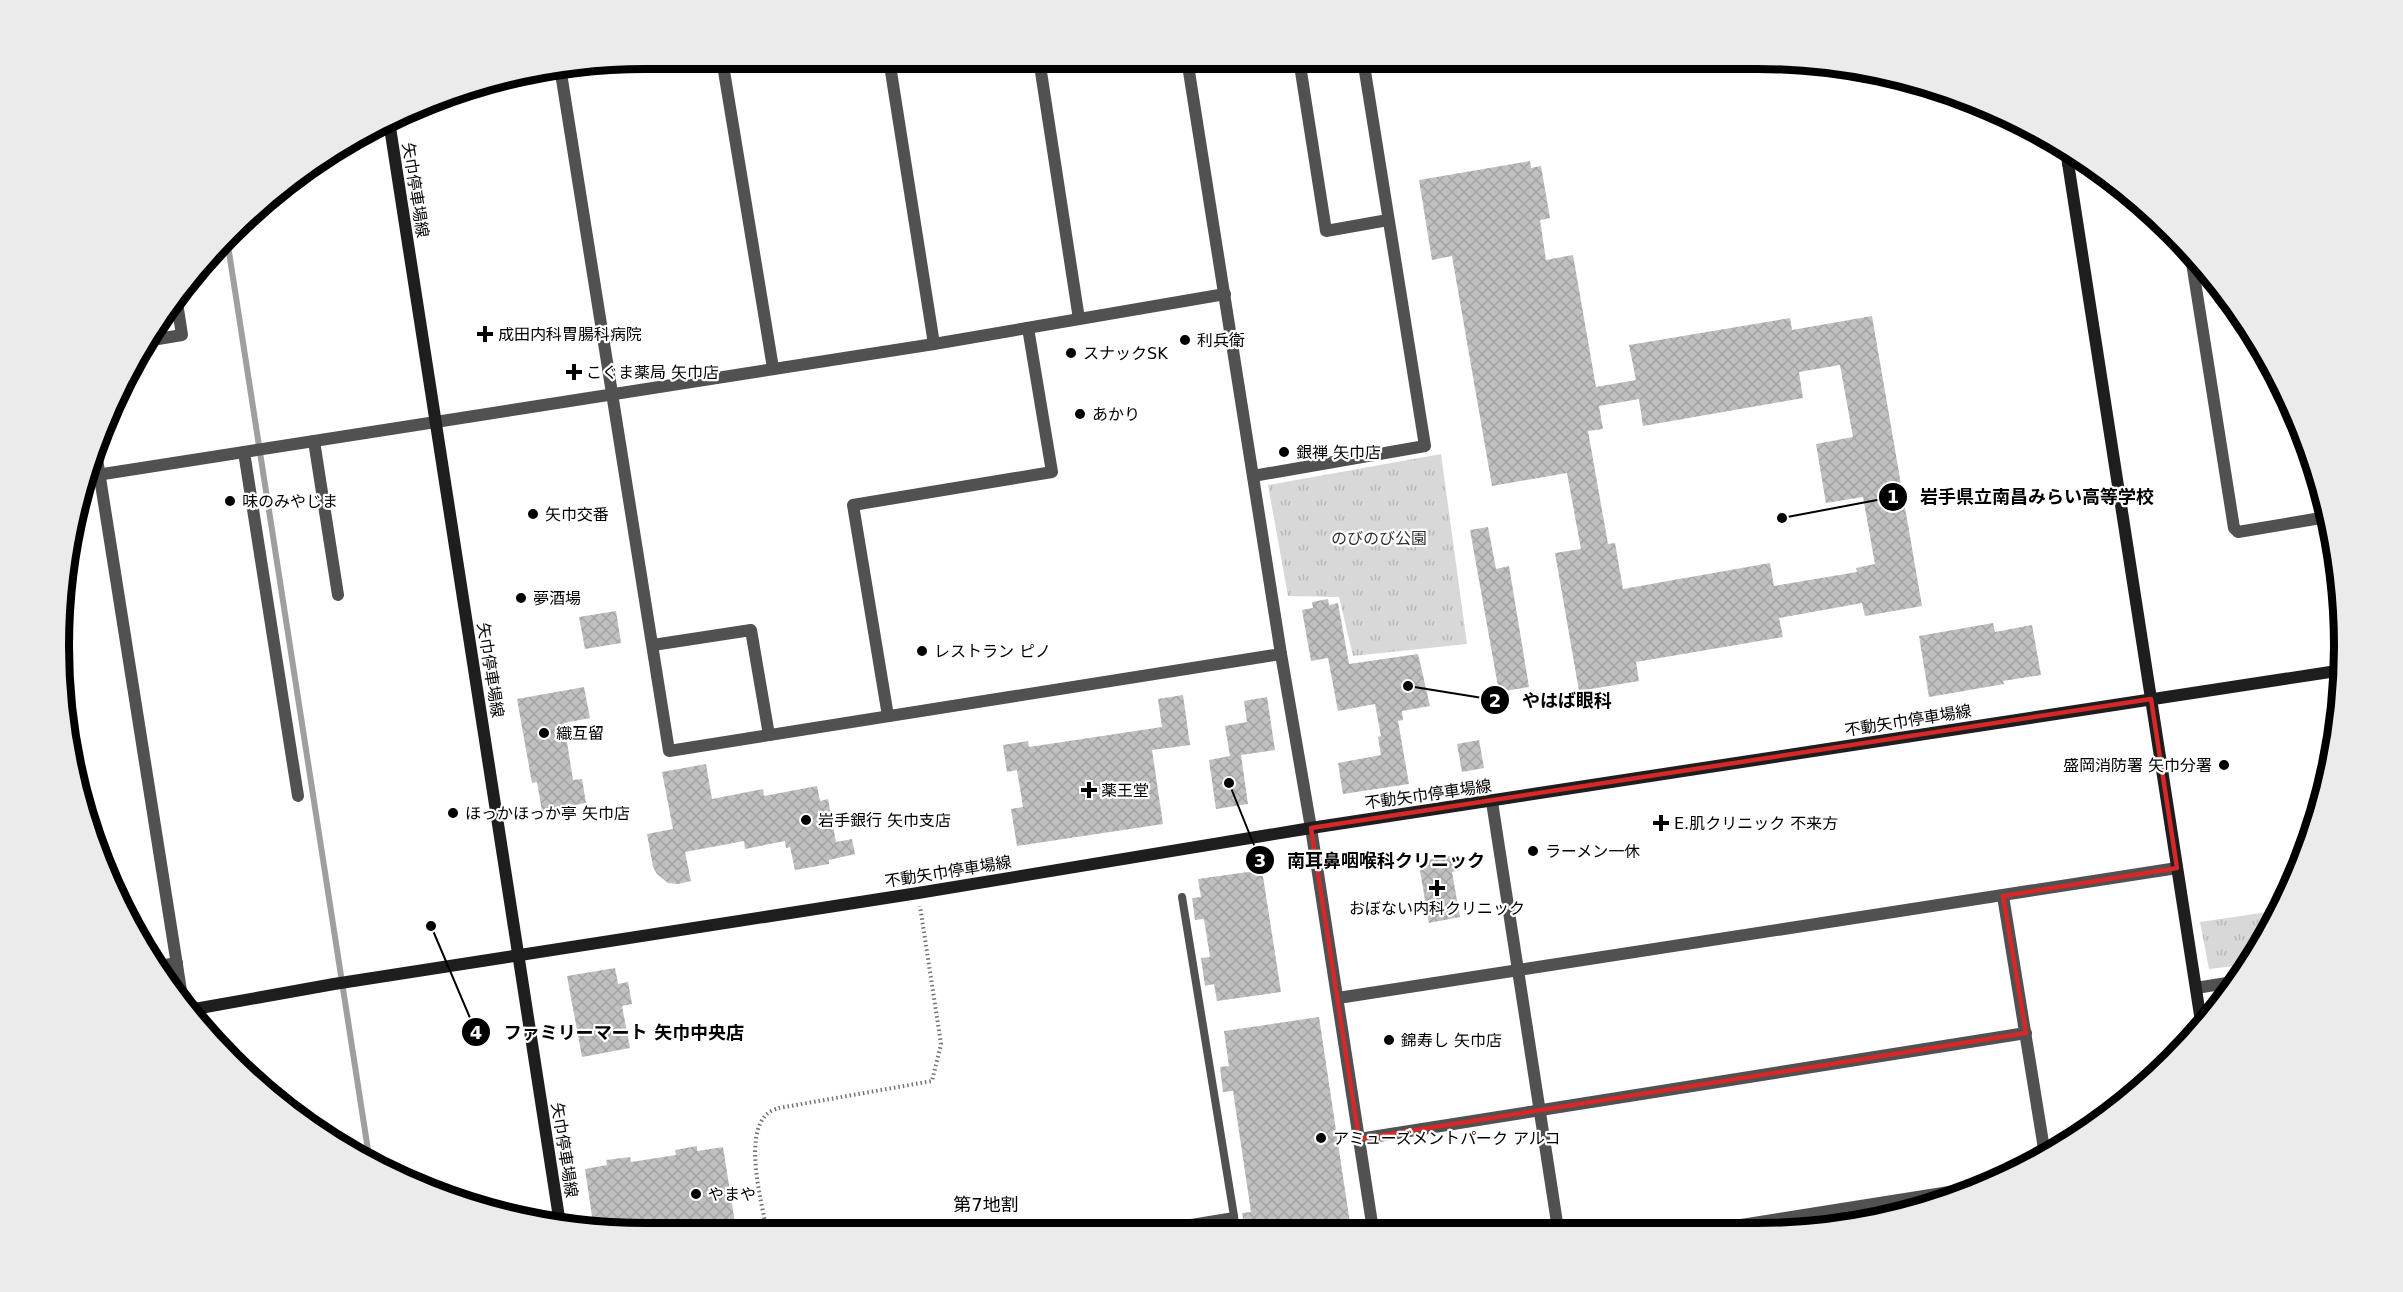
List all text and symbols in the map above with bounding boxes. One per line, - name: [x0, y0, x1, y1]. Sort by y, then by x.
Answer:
- street label: 矢巾停車場線: [399, 141, 432, 239]
- marker: 成田内科胃腸科病院: [476, 325, 494, 343]
- place label: 成田内科胃腸科病院: [498, 325, 642, 344]
- place label: 利兵衛: [1197, 331, 1245, 350]
- marker: 利兵衛: [1178, 333, 1192, 347]
- place label: スナックSK: [1083, 344, 1168, 363]
- marker: スナックSK: [1064, 346, 1078, 360]
- place label: こぐま薬局 矢巾店: [586, 363, 719, 382]
- marker: こぐま薬局 矢巾店: [567, 365, 581, 379]
- place label: あかり: [1092, 405, 1140, 424]
- marker: あかり: [1073, 407, 1087, 421]
- place label: 銀禅 矢巾店: [1296, 443, 1381, 462]
- marker: 銀禅 矢巾店: [1277, 445, 1291, 459]
- callout: 岩手県立南昌みらい高等学校: [1878, 479, 2166, 515]
- text: 1: [1887, 486, 1899, 507]
- text: 岩手県立南昌みらい高等学校: [1920, 486, 2154, 507]
- place label: 味のみやじま: [242, 492, 338, 511]
- marker: 味のみやじま: [223, 494, 237, 508]
- place label: 矢巾交番: [545, 505, 609, 524]
- marker: 矢巾交番: [526, 507, 540, 521]
- park label: のびのび公園: [1331, 529, 1427, 548]
- place label: 夢酒場: [533, 589, 581, 608]
- marker: 夢酒場: [514, 591, 528, 605]
- street label: 矢巾停車場線: [474, 621, 507, 719]
- place label: レストラン ピノ: [934, 642, 1051, 661]
- marker: レストラン ピノ: [915, 644, 929, 658]
- callout: やはば眼科: [1480, 682, 1624, 718]
- text: 2: [1489, 690, 1501, 711]
- text: やはば眼科: [1522, 690, 1612, 711]
- street label: 不動矢巾停車場線: [1843, 701, 1973, 740]
- place label: 織互留: [556, 724, 604, 743]
- marker: 織互留: [537, 726, 551, 740]
- place label: 盛岡消防署 矢巾分署: [2063, 756, 2212, 775]
- marker: 盛岡消防署 矢巾分署: [2217, 758, 2231, 772]
- street label: 不動矢巾停車場線: [1363, 776, 1493, 813]
- place label: 薬王堂: [1101, 781, 1149, 800]
- marker: 薬王堂: [1082, 783, 1096, 797]
- place label: ほっかほっか亭 矢巾店: [465, 804, 630, 823]
- marker: ほっかほっか亭 矢巾店: [446, 806, 460, 820]
- place label: 岩手銀行 矢巾支店: [818, 811, 951, 830]
- marker: 岩手銀行 矢巾支店: [799, 813, 813, 827]
- marker: E.肌クリニック 不来方: [1652, 814, 1670, 832]
- place label: E.肌クリニック 不来方: [1674, 814, 1838, 833]
- callout: 南耳鼻咽喉科クリニック: [1245, 842, 1497, 878]
- place label: ラーメン一休: [1545, 842, 1640, 861]
- marker: ラーメン一休: [1526, 844, 1540, 858]
- text: 3: [1254, 850, 1266, 871]
- text: 南耳鼻咽喉科クリニック: [1287, 850, 1485, 871]
- street label: 不動矢巾停車場線: [883, 852, 1013, 891]
- marker: おぼない内科クリニック: [1428, 879, 1446, 897]
- place label: おぼない内科クリニック: [1349, 899, 1525, 918]
- callout: ファミリーマート 矢巾中央店: [461, 1014, 756, 1050]
- text: 4: [470, 1022, 482, 1043]
- text: ファミリーマート 矢巾中央店: [504, 1022, 744, 1043]
- place label: 錦寿し 矢巾店: [1401, 1031, 1502, 1050]
- marker: 錦寿し 矢巾店: [1382, 1033, 1396, 1047]
- street label: 矢巾停車場線: [548, 1101, 581, 1199]
- place label: アミューズメントパーク アルコ: [1333, 1129, 1561, 1148]
- marker: アミューズメントパーク アルコ: [1314, 1131, 1328, 1145]
- place label: やまや: [708, 1185, 756, 1204]
- marker: やまや: [689, 1187, 703, 1201]
- district label: 第7地割: [953, 1194, 1019, 1215]

